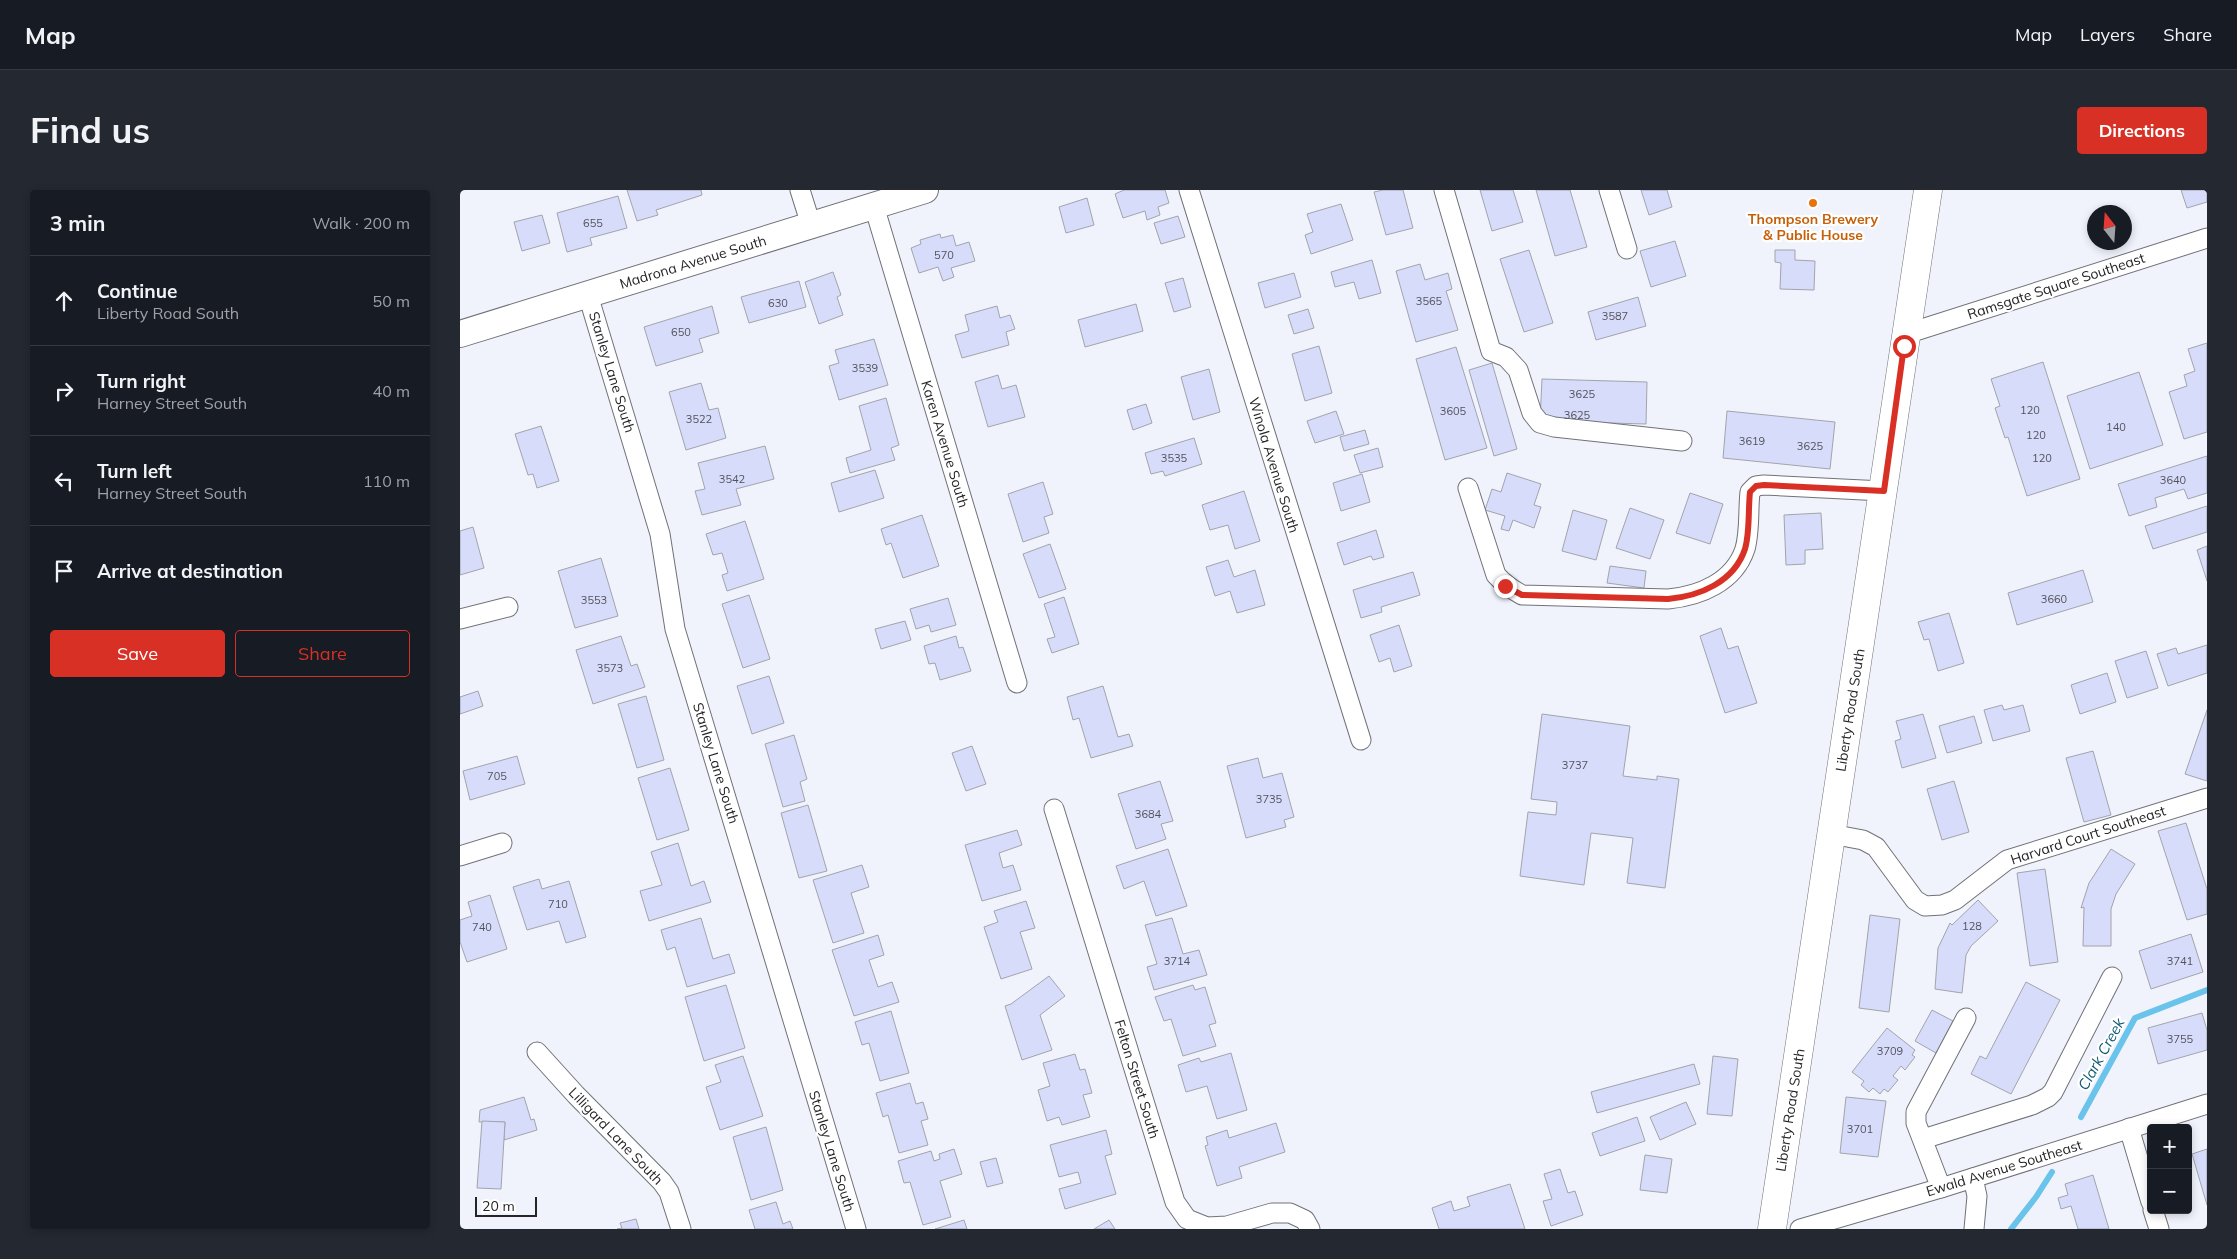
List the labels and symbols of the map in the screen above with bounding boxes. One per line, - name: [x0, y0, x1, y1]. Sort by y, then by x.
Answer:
- marker: Thompson Brewery & Public House: [1807, 197, 1819, 209]
- north arrow: [2087, 205, 2132, 250]
- place label: Thompson Brewery & Public House: [1748, 210, 1879, 244]
- house number: 655: [583, 216, 603, 230]
- street label: Madrona Avenue South: [618, 231, 768, 293]
- house number: 570: [934, 248, 954, 262]
- street label: Ramsgate Square Southeast: [1965, 249, 2147, 323]
- house number: 3565: [1416, 294, 1443, 308]
- house number: 630: [768, 296, 788, 310]
- street label: Stanley Lane South: [585, 309, 639, 435]
- house number: 3587: [1602, 309, 1628, 323]
- house number: 650: [671, 325, 691, 339]
- route start: [1893, 335, 1916, 358]
- house number: 3539: [852, 361, 878, 375]
- street label: Karen Avenue South: [917, 378, 973, 510]
- house number: 3625: [1569, 387, 1596, 401]
- street label: Winola Avenue South: [1245, 395, 1303, 535]
- house number: 120: [2020, 403, 2040, 417]
- house number: 3605: [1440, 404, 1467, 418]
- house number: 3625: [1564, 408, 1591, 422]
- house number: 3522: [686, 412, 713, 426]
- house number: 140: [2106, 420, 2126, 434]
- house number: 120: [2026, 428, 2046, 442]
- house number: 3619: [1739, 434, 1765, 448]
- house number: 3625: [1797, 439, 1824, 453]
- house number: 3535: [1161, 451, 1188, 465]
- house number: 120: [2032, 451, 2052, 465]
- house number: 3542: [719, 472, 746, 486]
- house number: 3640: [2160, 473, 2187, 487]
- route end: [1494, 575, 1517, 598]
- house number: 3660: [2041, 592, 2068, 606]
- house number: 3553: [581, 593, 607, 607]
- street label: Liberty Road South: [1831, 647, 1869, 773]
- house number: 3573: [597, 661, 623, 675]
- street label: Stanley Lane South: [689, 700, 743, 826]
- house number: 3737: [1562, 758, 1588, 772]
- house number: 705: [487, 769, 507, 783]
- house number: 3735: [1256, 792, 1283, 806]
- street label: Harvard Court Southeast: [2008, 801, 2168, 869]
- house number: 3684: [1135, 807, 1162, 821]
- house number: 710: [548, 897, 568, 911]
- house number: 128: [1962, 919, 1982, 933]
- house number: 740: [472, 920, 492, 934]
- house number: 3714: [1164, 954, 1191, 968]
- house number: 3741: [2167, 954, 2193, 968]
- water label: Clark Creek: [2073, 1013, 2129, 1093]
- street label: Felton Street South: [1110, 1017, 1164, 1141]
- house number: 3755: [2167, 1032, 2194, 1046]
- house number: 3709: [1877, 1044, 1903, 1058]
- street label: Liberty Road South: [1771, 1047, 1809, 1173]
- street label: Lilligard Lane South: [565, 1084, 667, 1188]
- street label: Stanley Lane South: [805, 1088, 859, 1214]
- house number: 3701: [1847, 1122, 1873, 1136]
- street label: Ewald Avenue Southeast: [1924, 1136, 2084, 1200]
- scale bar: [475, 1194, 538, 1217]

